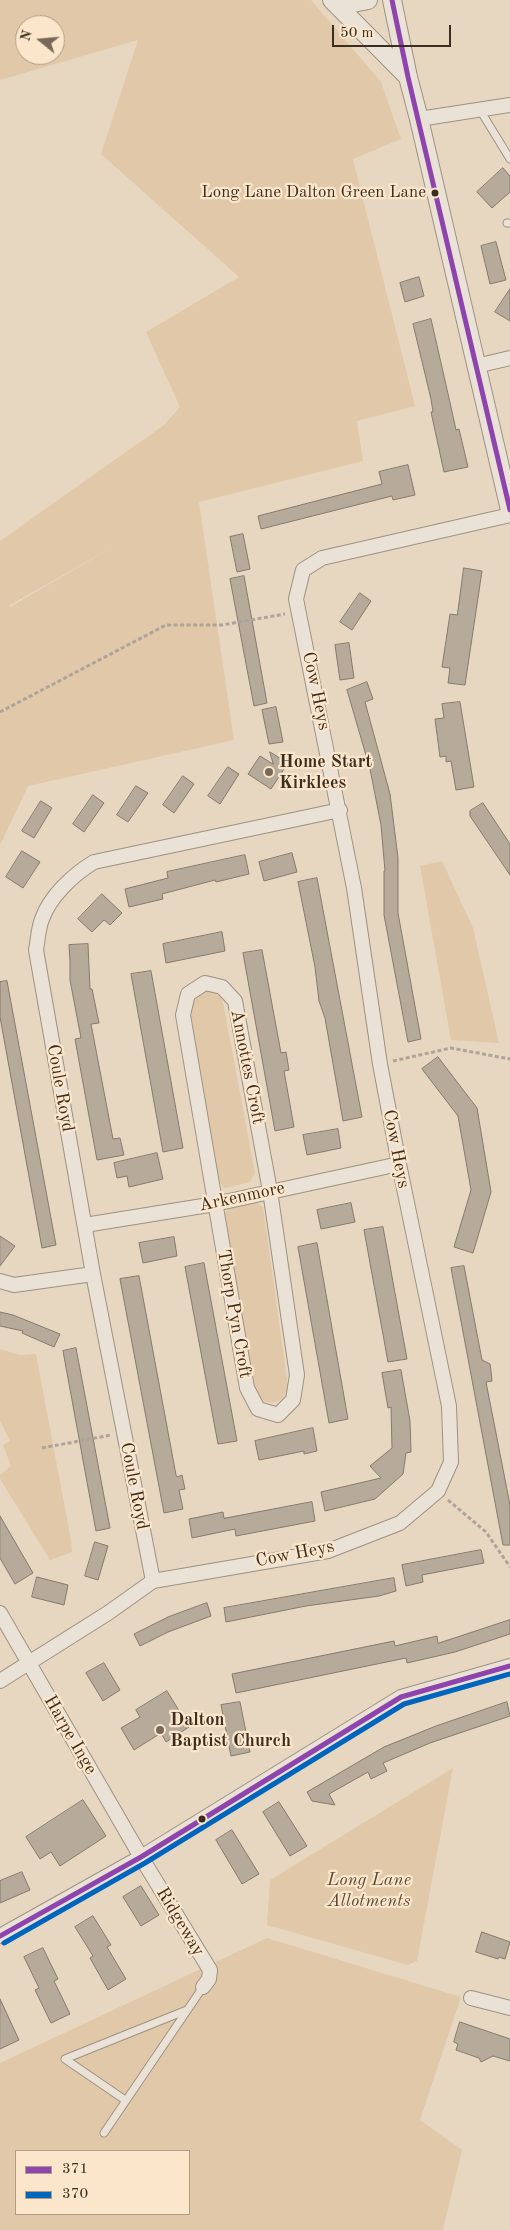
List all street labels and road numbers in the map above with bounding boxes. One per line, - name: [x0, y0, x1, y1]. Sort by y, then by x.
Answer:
- street label: Cow Heys: [297, 650, 335, 732]
- street label: Annottes Croft: [225, 1008, 269, 1126]
- street label: Coule Royd: [42, 1042, 78, 1134]
- street label: Cow Heys: [378, 1108, 414, 1190]
- street label: Arkenmore: [197, 1177, 287, 1217]
- street label: Thorp Pyn Croft: [212, 1248, 256, 1380]
- street label: Coule Royd: [115, 1440, 153, 1532]
- street label: Cow Heys: [254, 1536, 336, 1572]
- street label: Harpe Inge: [39, 1692, 101, 1778]
- street label: Ridgeway: [151, 1884, 209, 1960]

